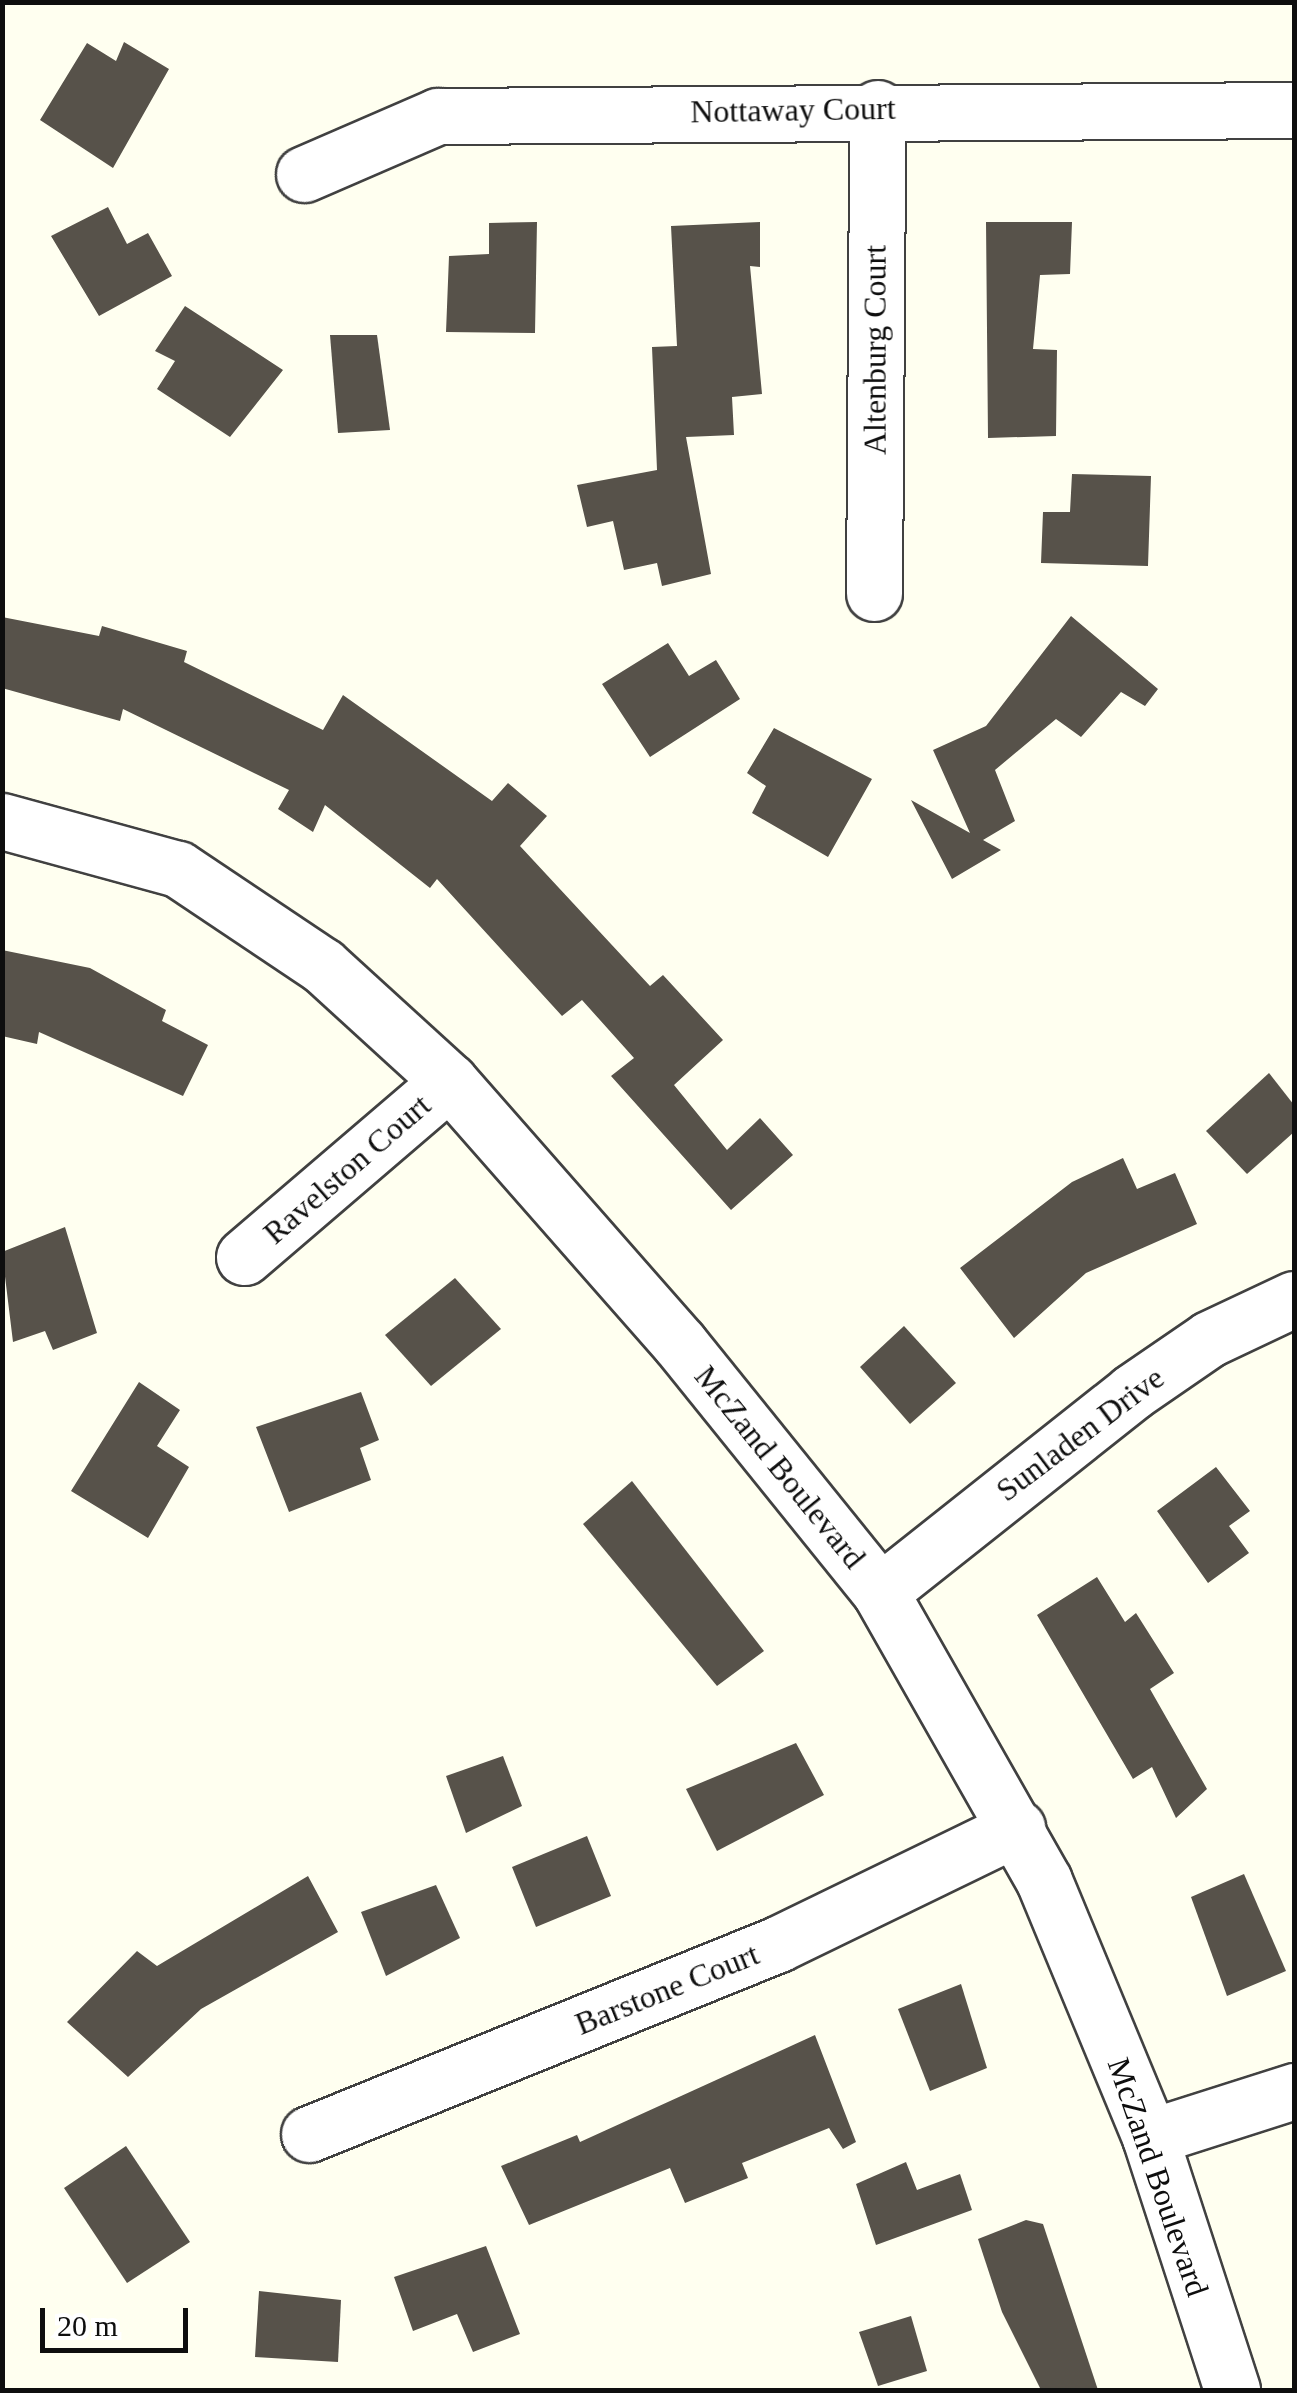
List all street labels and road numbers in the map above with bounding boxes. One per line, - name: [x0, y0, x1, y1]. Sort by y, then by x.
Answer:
- street label: Nottaway Court: [690, 89, 896, 131]
- street label: Altenburg Court: [856, 245, 894, 455]
- street label: Ravelston Court: [256, 1086, 438, 1252]
- street label: McZand Boulevard: [687, 1358, 873, 1576]
- street label: Sunladen Drive: [989, 1358, 1171, 1510]
- street label: Barstone Court: [570, 1935, 764, 2043]
- street label: McZand Boulevard: [1099, 2053, 1217, 2301]

